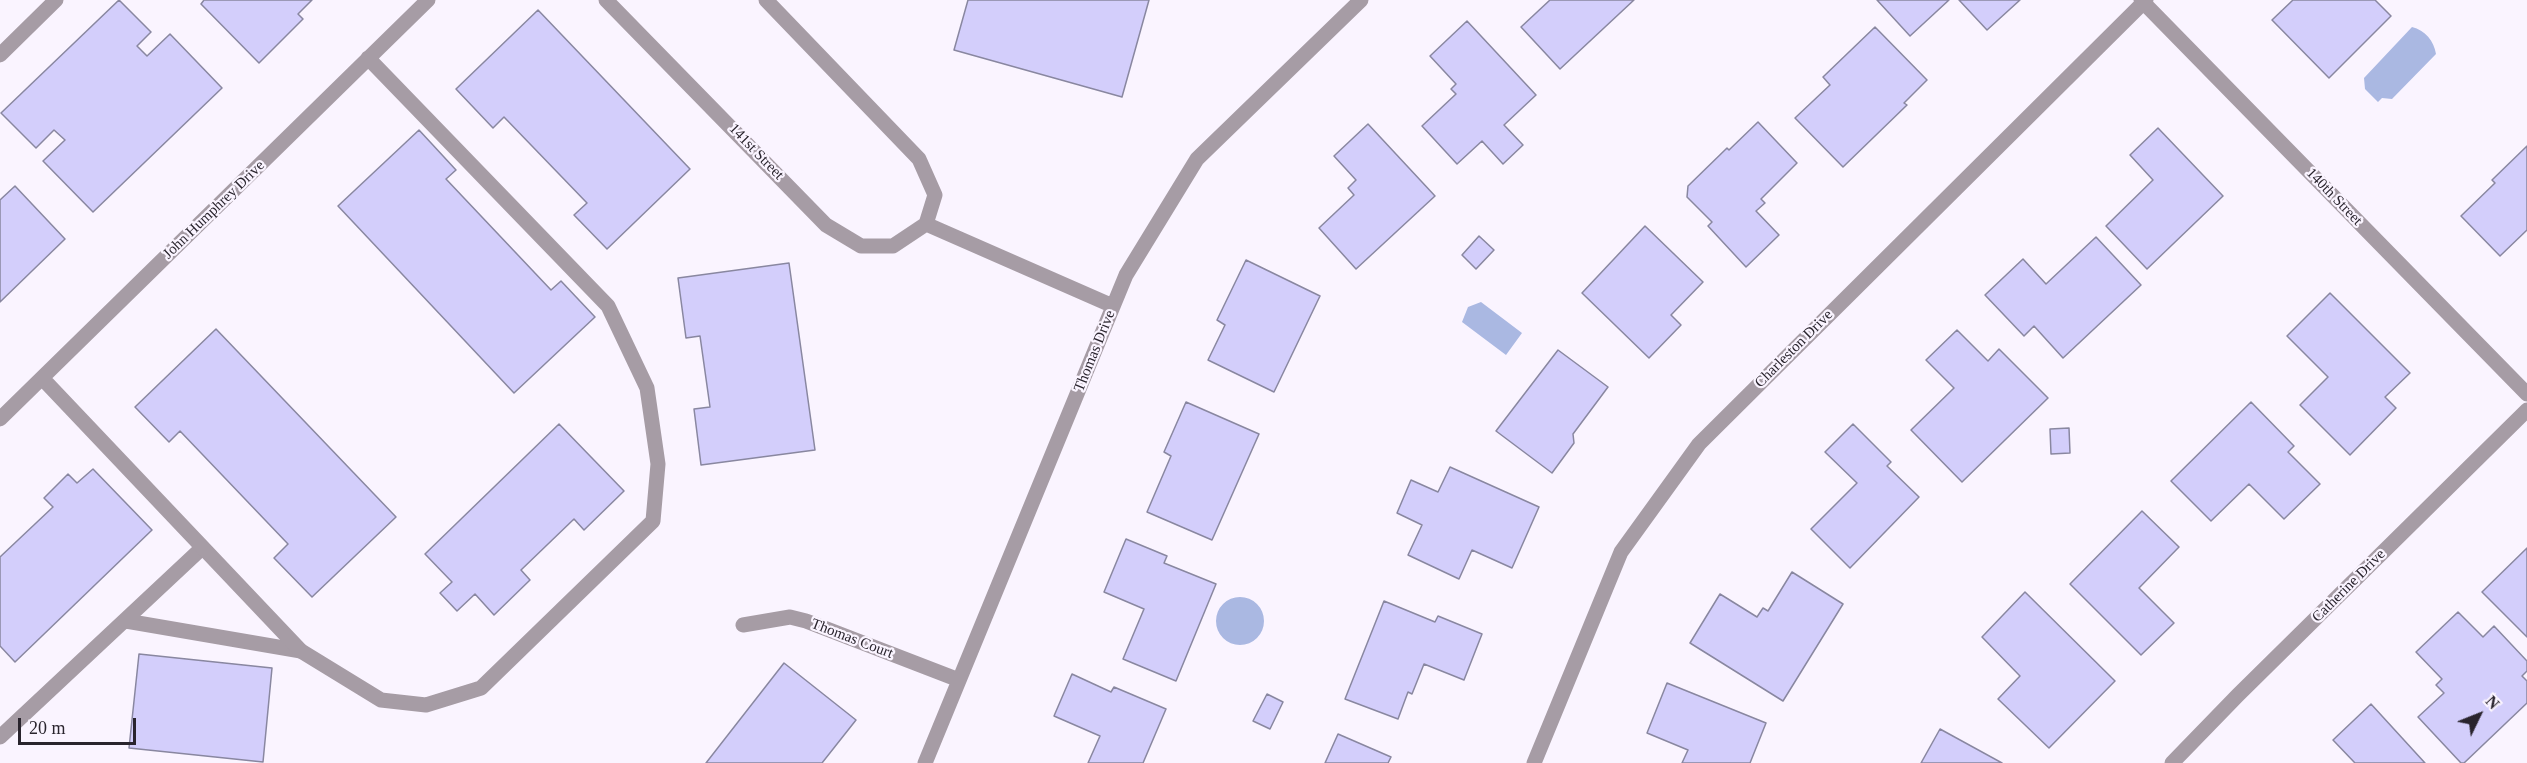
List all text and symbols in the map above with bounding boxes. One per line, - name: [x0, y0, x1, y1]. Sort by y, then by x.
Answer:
- street label: 141st Street: [725, 120, 787, 184]
- street label: John Humphrey Drive: [160, 157, 268, 263]
- street label: 140th Street: [2302, 165, 2366, 229]
- street label: Charleston Drive: [1751, 306, 1837, 392]
- street label: Thomas Drive: [1071, 308, 1119, 394]
- street label: Catherine Drive: [2309, 546, 2389, 626]
- street label: Thomas Court: [809, 615, 895, 663]
- north arrow: [2449, 685, 2509, 745]
- text: N: [2482, 692, 2503, 712]
- scale bar: [21, 706, 140, 744]
- text: 20 m: [29, 718, 66, 738]

